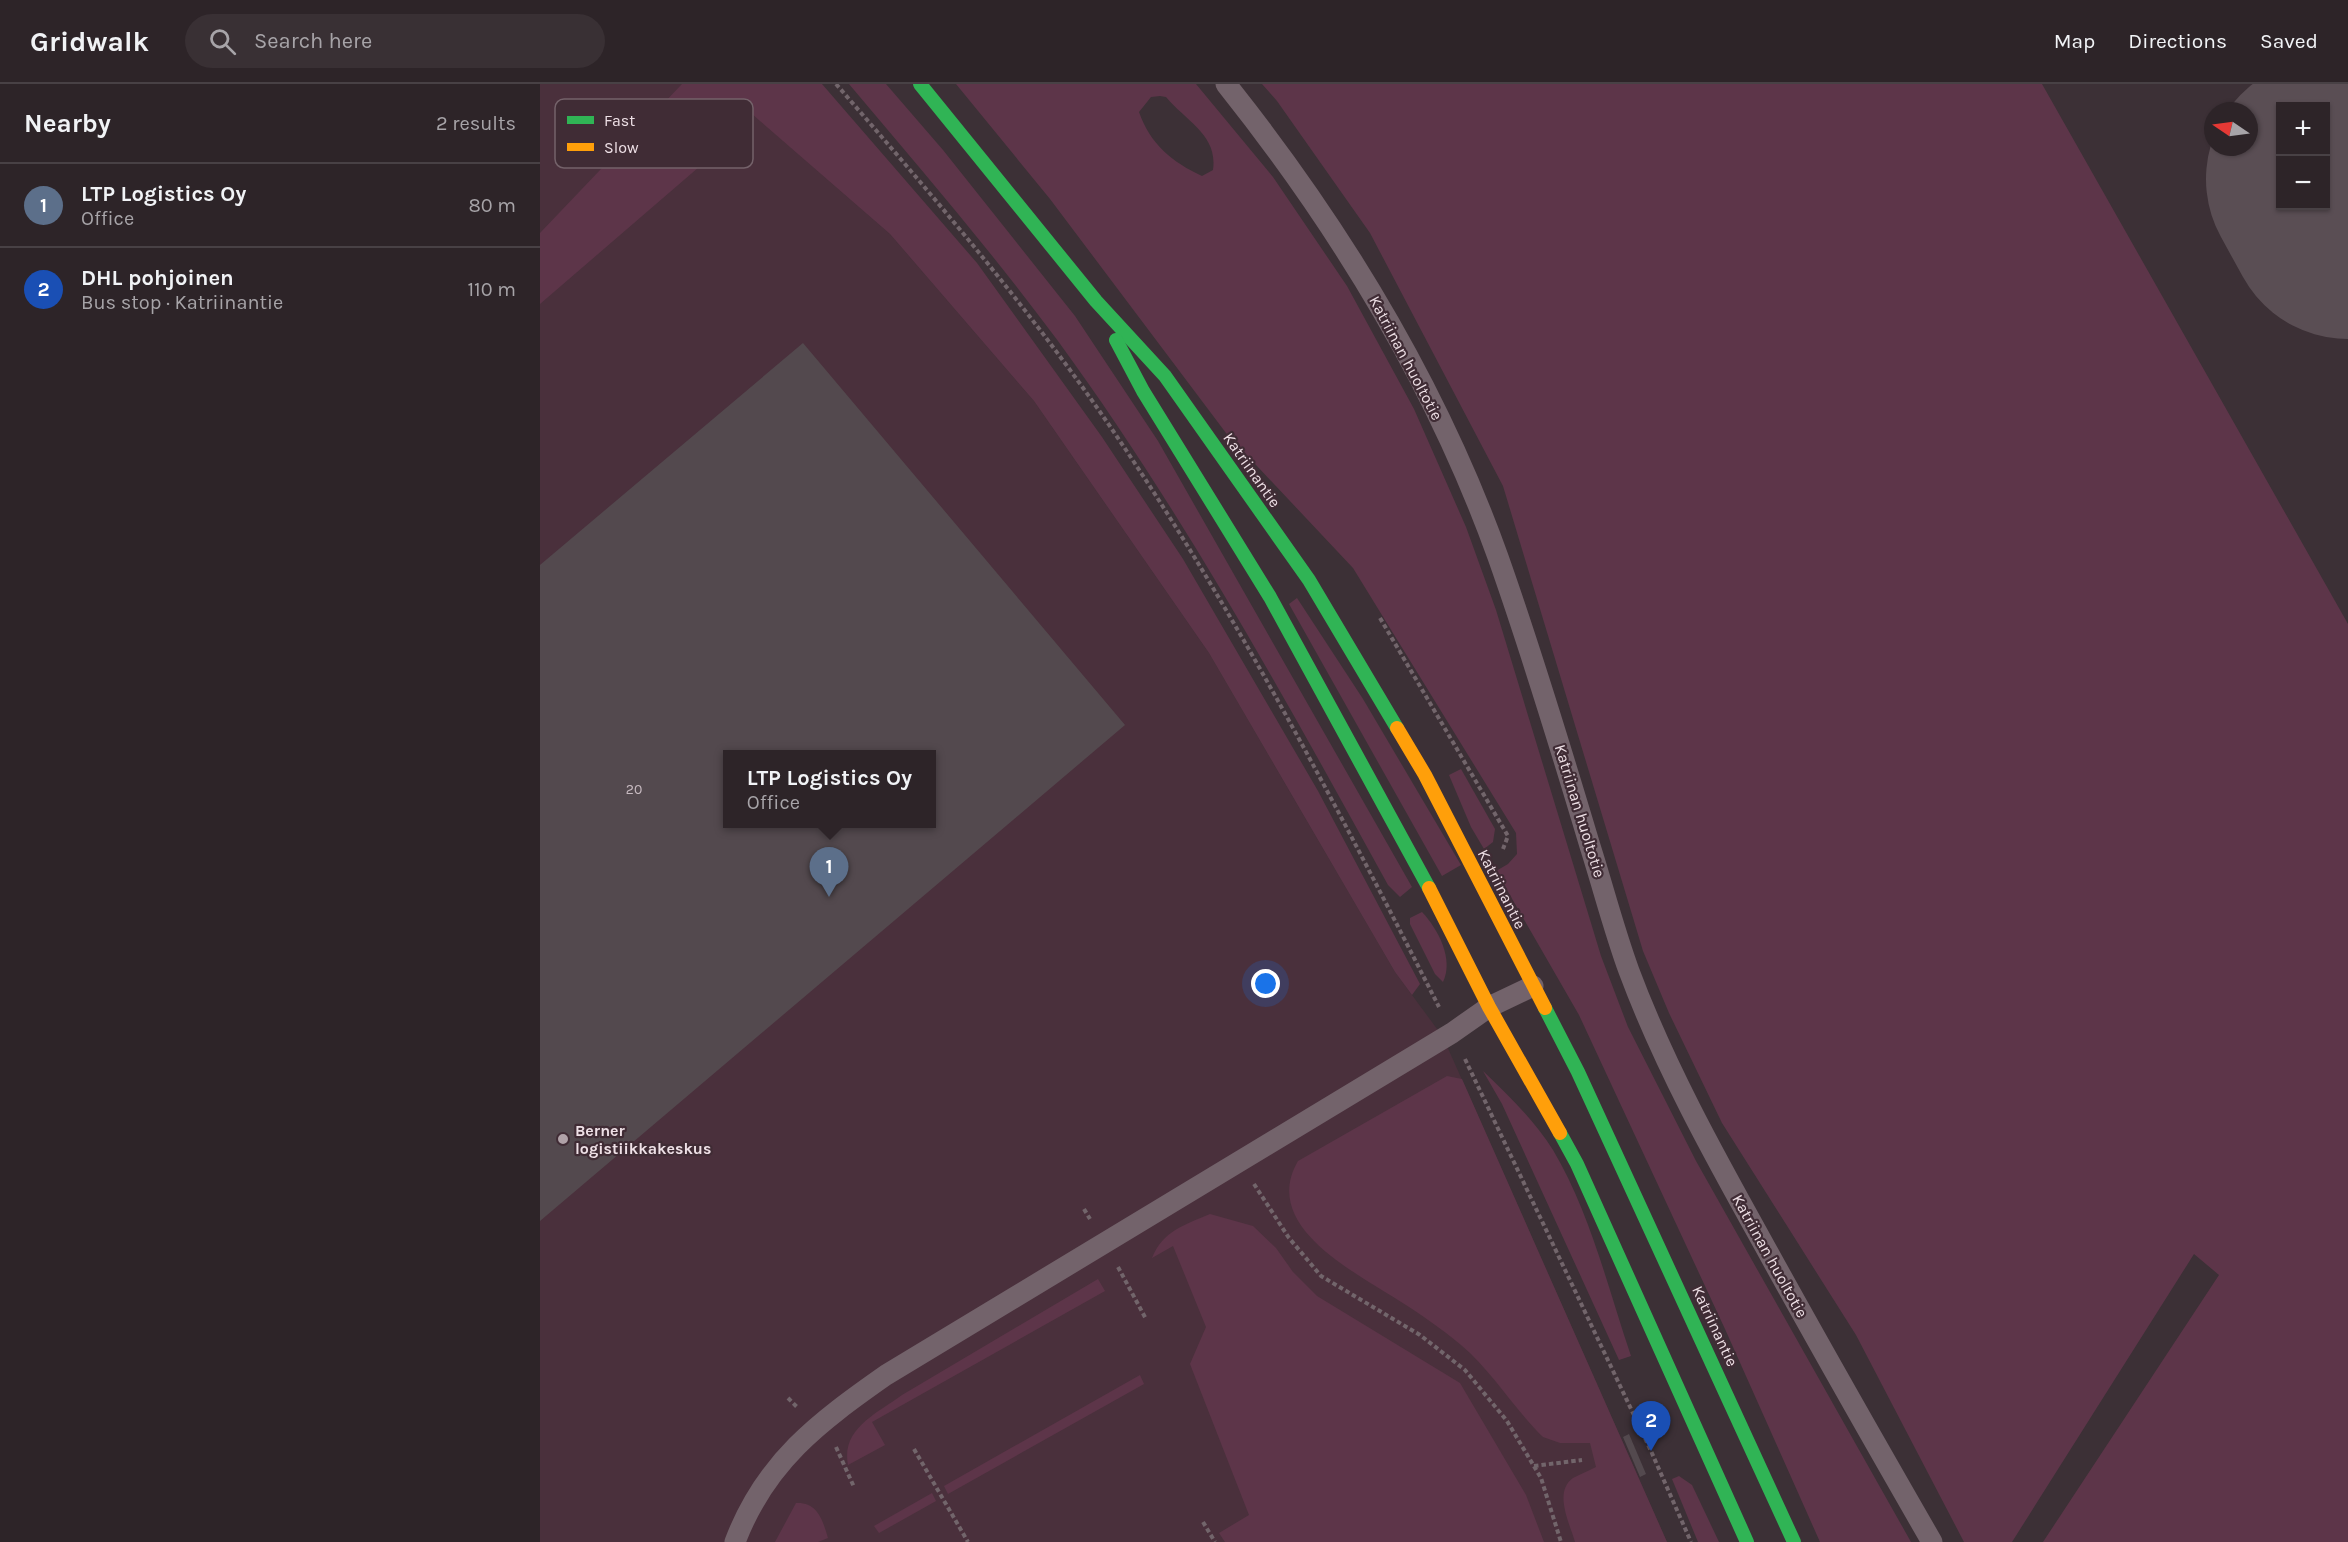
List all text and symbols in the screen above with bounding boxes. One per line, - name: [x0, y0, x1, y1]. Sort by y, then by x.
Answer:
- search box: [185, 14, 605, 68]
- text: Gridwalk: [30, 25, 149, 58]
- icon: search: [206, 25, 239, 58]
- text: Search here: [254, 28, 372, 54]
- text: Map: [2054, 29, 2095, 53]
- text: Directions: [2128, 29, 2227, 53]
- text: Saved: [2260, 29, 2318, 53]
- legend: [555, 99, 753, 168]
- north arrow: [2204, 102, 2258, 156]
- map controls: [2276, 102, 2330, 210]
- button: +: [2276, 102, 2330, 156]
- text: Nearby: [24, 108, 111, 139]
- text: Fast: [604, 111, 635, 130]
- text: 2 results: [436, 112, 516, 135]
- text: Slow: [604, 138, 639, 157]
- button: −: [2276, 156, 2330, 210]
- text: LTP Logistics Oy: [81, 181, 246, 207]
- text: 1: [40, 194, 47, 217]
- text: 80 m: [468, 194, 516, 217]
- text: Office: [81, 207, 134, 230]
- text: DHL pohjoinen: [81, 265, 234, 291]
- text: 2: [37, 278, 50, 301]
- text: 110 m: [467, 278, 516, 301]
- text: Bus stop · Katriinantie: [81, 291, 283, 314]
- street label: Katriinan huoltotie: [1365, 293, 1447, 423]
- street label: Katriinantie: [1219, 429, 1285, 511]
- street label: Katriinan huoltotie: [1551, 742, 1609, 880]
- popup: [723, 750, 936, 828]
- text: LTP Logistics Oy: [747, 765, 912, 791]
- house number: 20: [626, 781, 642, 798]
- text: Office: [747, 791, 800, 814]
- street label: Katriinantie: [1474, 846, 1530, 932]
- pin: 1: [810, 848, 848, 897]
- your location: [1251, 969, 1280, 998]
- place label: Berner logistiikkakeskus: [575, 1121, 711, 1158]
- marker: Berner logistiikkakeskus: [556, 1132, 570, 1146]
- street label: Katriinan huoltotie: [1728, 1191, 1812, 1321]
- street label: Katriinantie: [1688, 1283, 1742, 1369]
- pin: 2: [1632, 1402, 1670, 1451]

